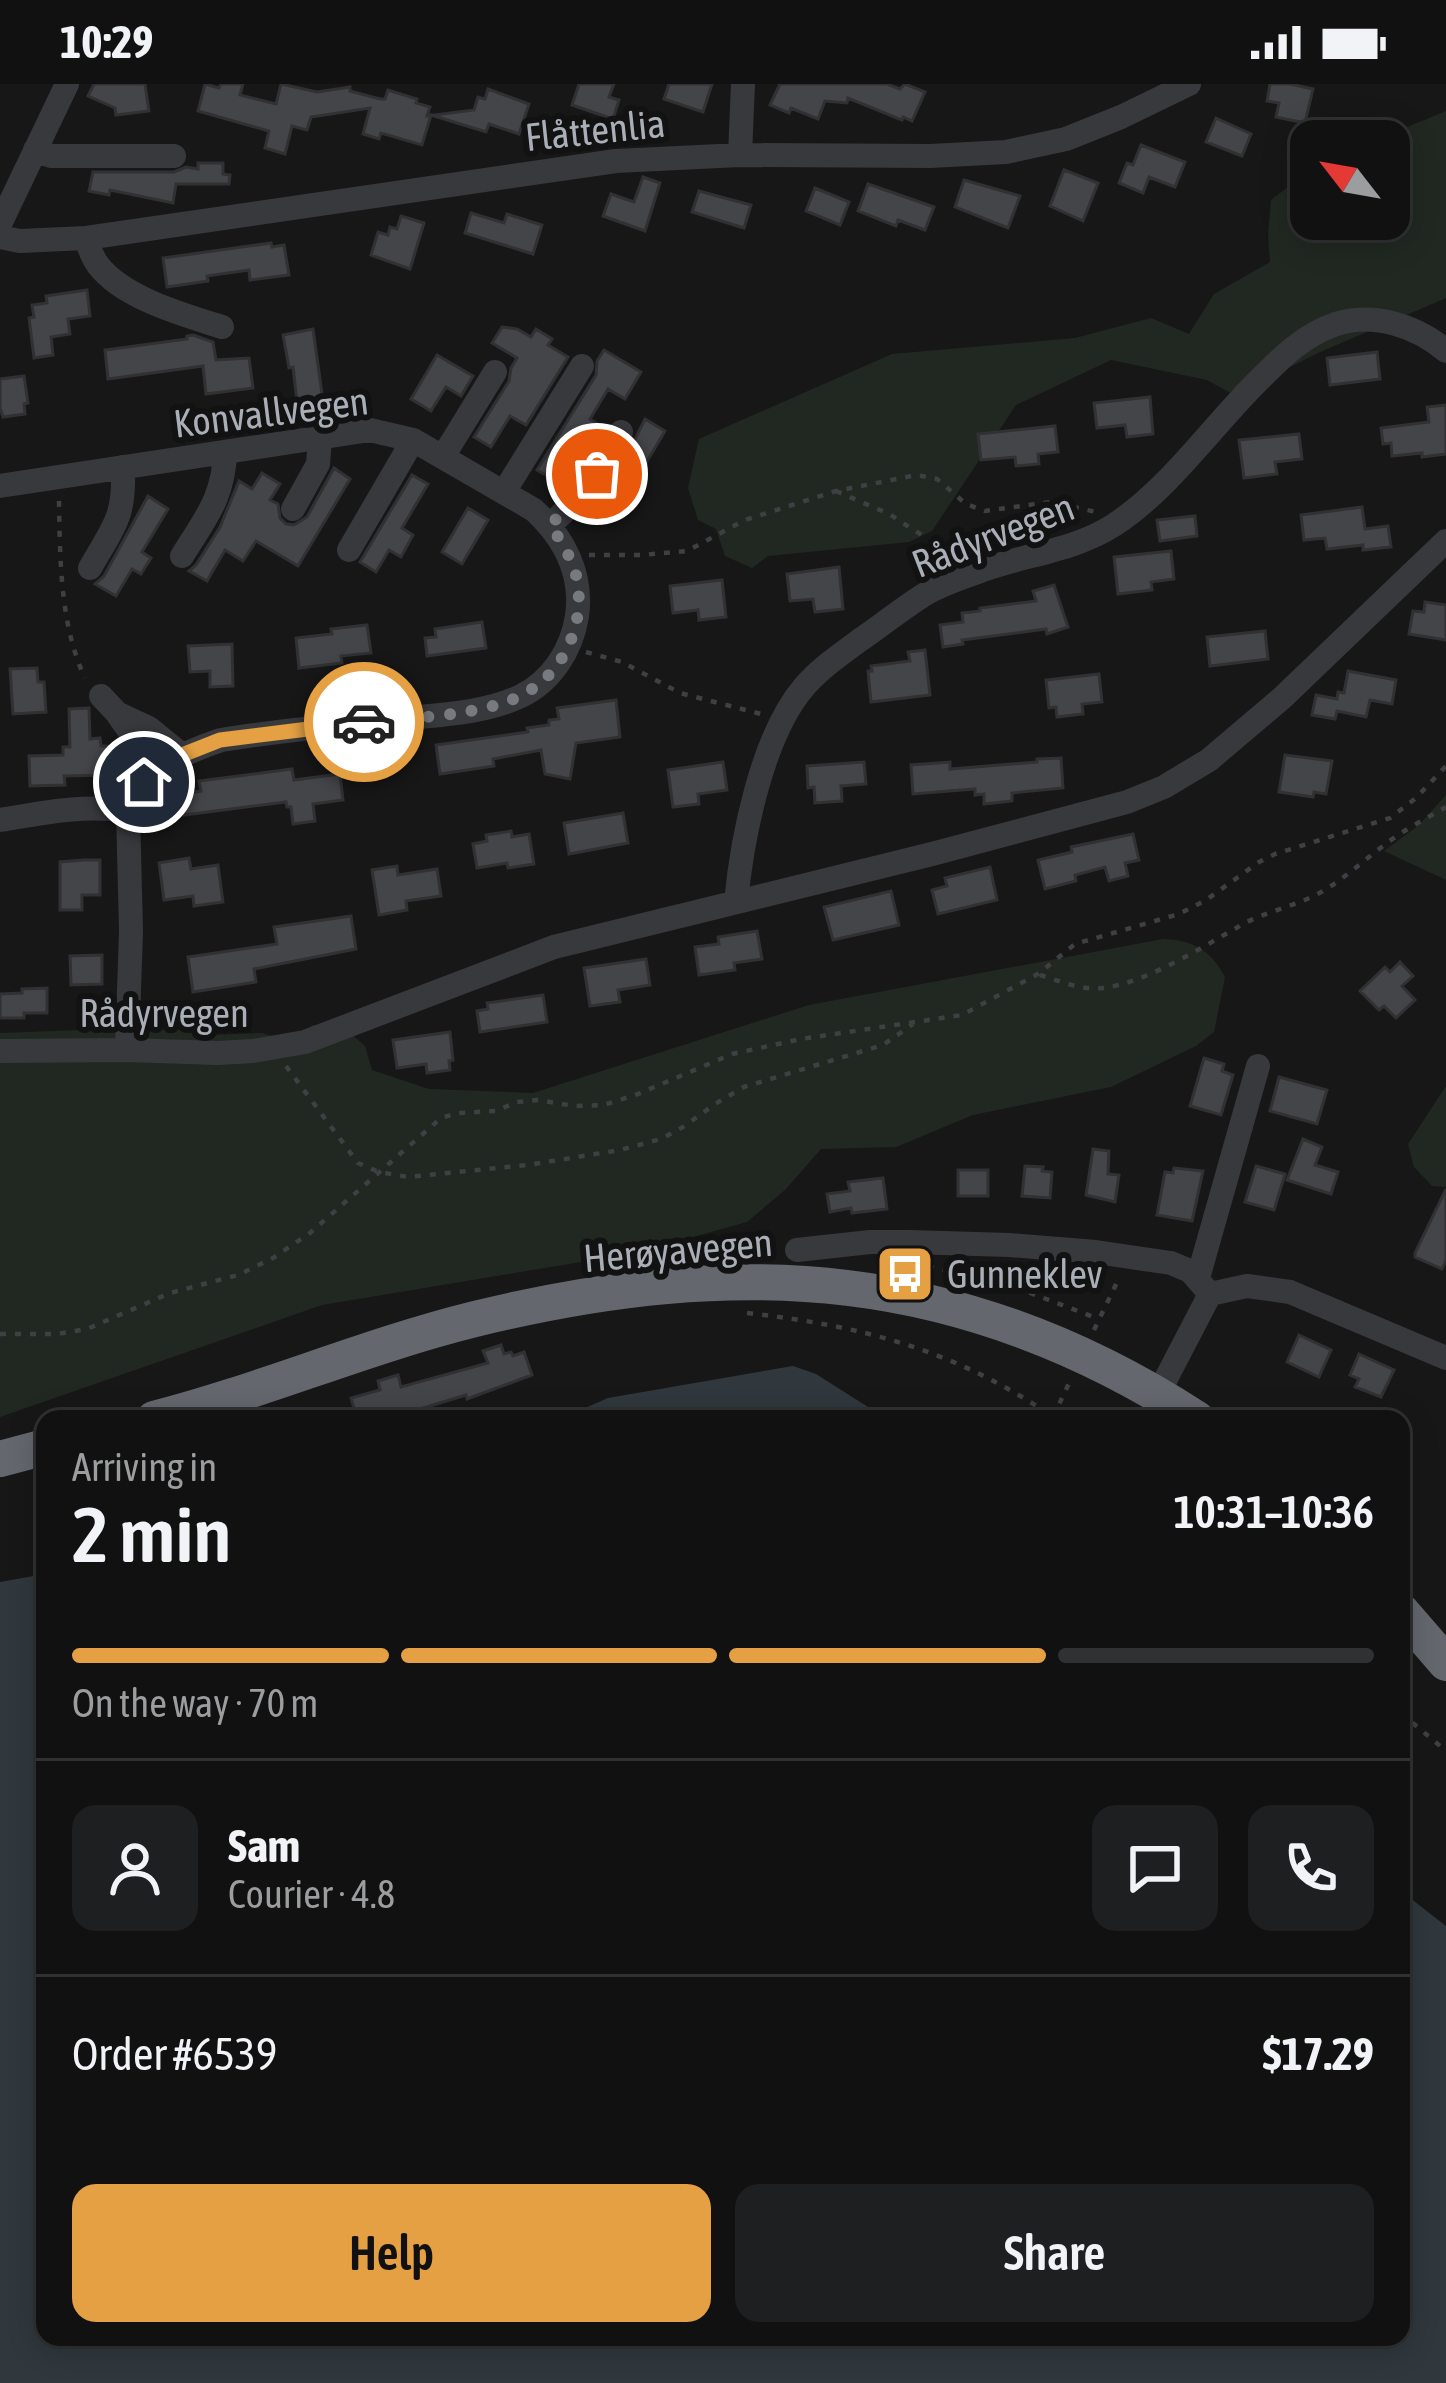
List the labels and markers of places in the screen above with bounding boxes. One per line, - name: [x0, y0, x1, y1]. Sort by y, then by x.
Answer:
- pin: [546, 423, 648, 525]
- pin: [93, 731, 195, 833]
- bus stop icon: Gunneklev: [874, 1243, 936, 1305]
- place label: Gunneklev: [947, 1252, 1103, 1296]

